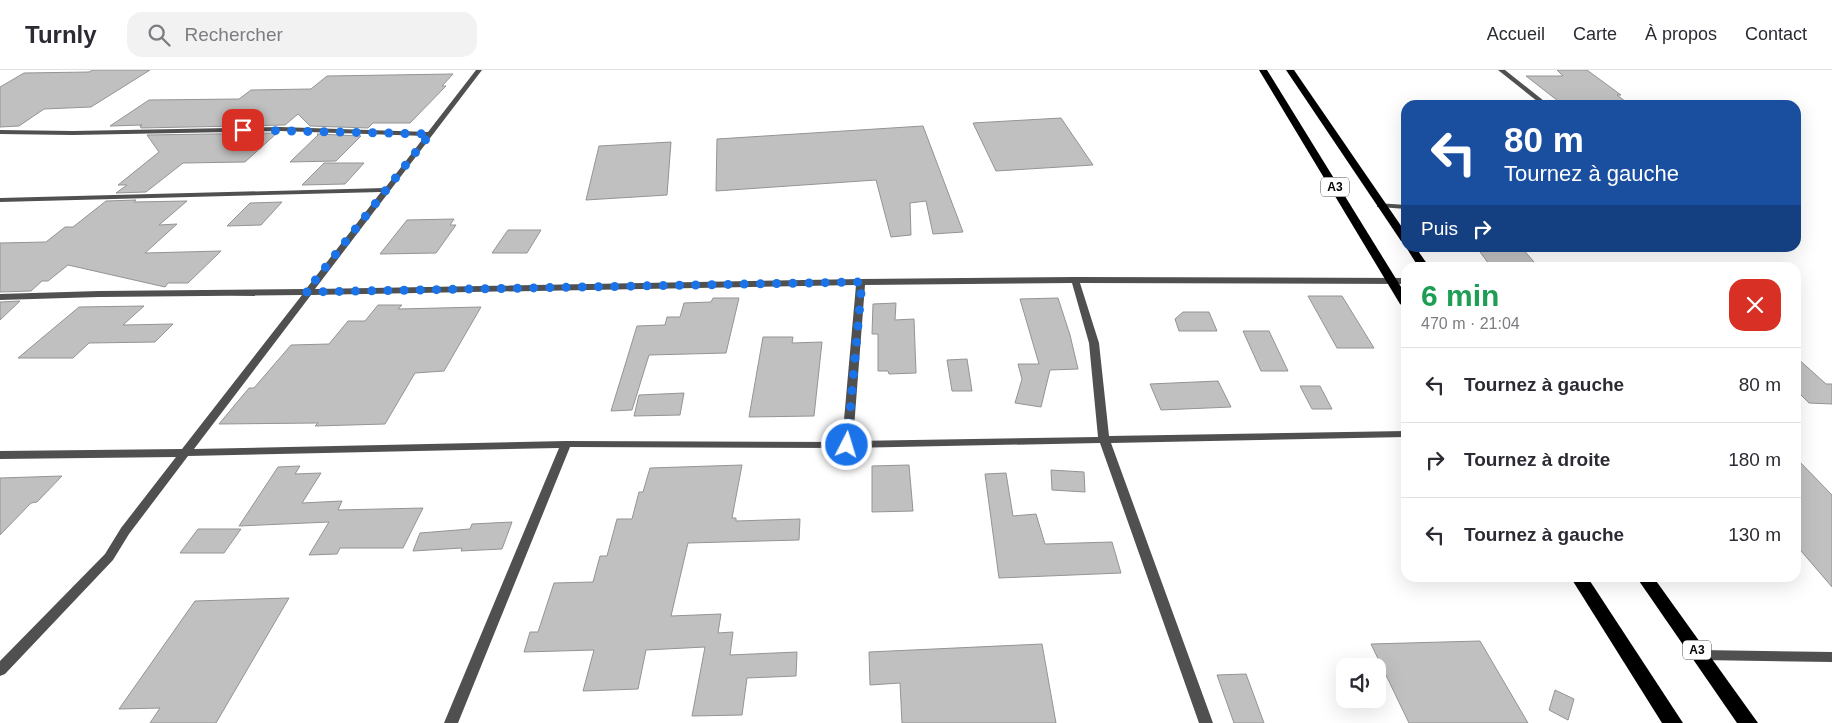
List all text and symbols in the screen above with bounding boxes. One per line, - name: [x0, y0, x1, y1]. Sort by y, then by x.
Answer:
- search box: [127, 12, 477, 57]
- text: Turnly: [25, 21, 97, 48]
- icon: search: [145, 21, 173, 49]
- text: Rechercher: [185, 24, 283, 45]
- text: Accueil: [1487, 24, 1545, 44]
- text: Carte: [1573, 24, 1617, 44]
- text: À propos: [1645, 24, 1717, 44]
- text: Contact: [1745, 24, 1807, 44]
- pin: [222, 109, 264, 151]
- icon: arrive: [229, 116, 257, 144]
- icon: left: [1421, 120, 1486, 185]
- text: 80 m: [1504, 120, 1584, 159]
- text: Tournez à gauche: [1504, 161, 1679, 186]
- road number: A3: [1321, 178, 1349, 196]
- icon: right: [1468, 215, 1496, 243]
- text: Puis: [1421, 218, 1458, 239]
- text: 6 min: [1421, 279, 1499, 312]
- button: close: [1729, 279, 1781, 331]
- text: 470 m · 21:04: [1421, 315, 1520, 332]
- icon: left: [1421, 371, 1449, 399]
- text: Tournez à gauche: [1464, 374, 1624, 395]
- text: 80 m: [1739, 374, 1781, 395]
- position arrow: [820, 418, 872, 470]
- icon: right: [1421, 446, 1449, 474]
- text: Tournez à droite: [1464, 449, 1610, 470]
- text: 180 m: [1728, 449, 1781, 470]
- icon: left: [1421, 521, 1449, 549]
- text: Tournez à gauche: [1464, 524, 1624, 545]
- text: 130 m: [1728, 524, 1781, 545]
- road number: A3: [1683, 640, 1711, 660]
- map controls: [1336, 658, 1386, 708]
- button: sound: [1336, 658, 1386, 708]

